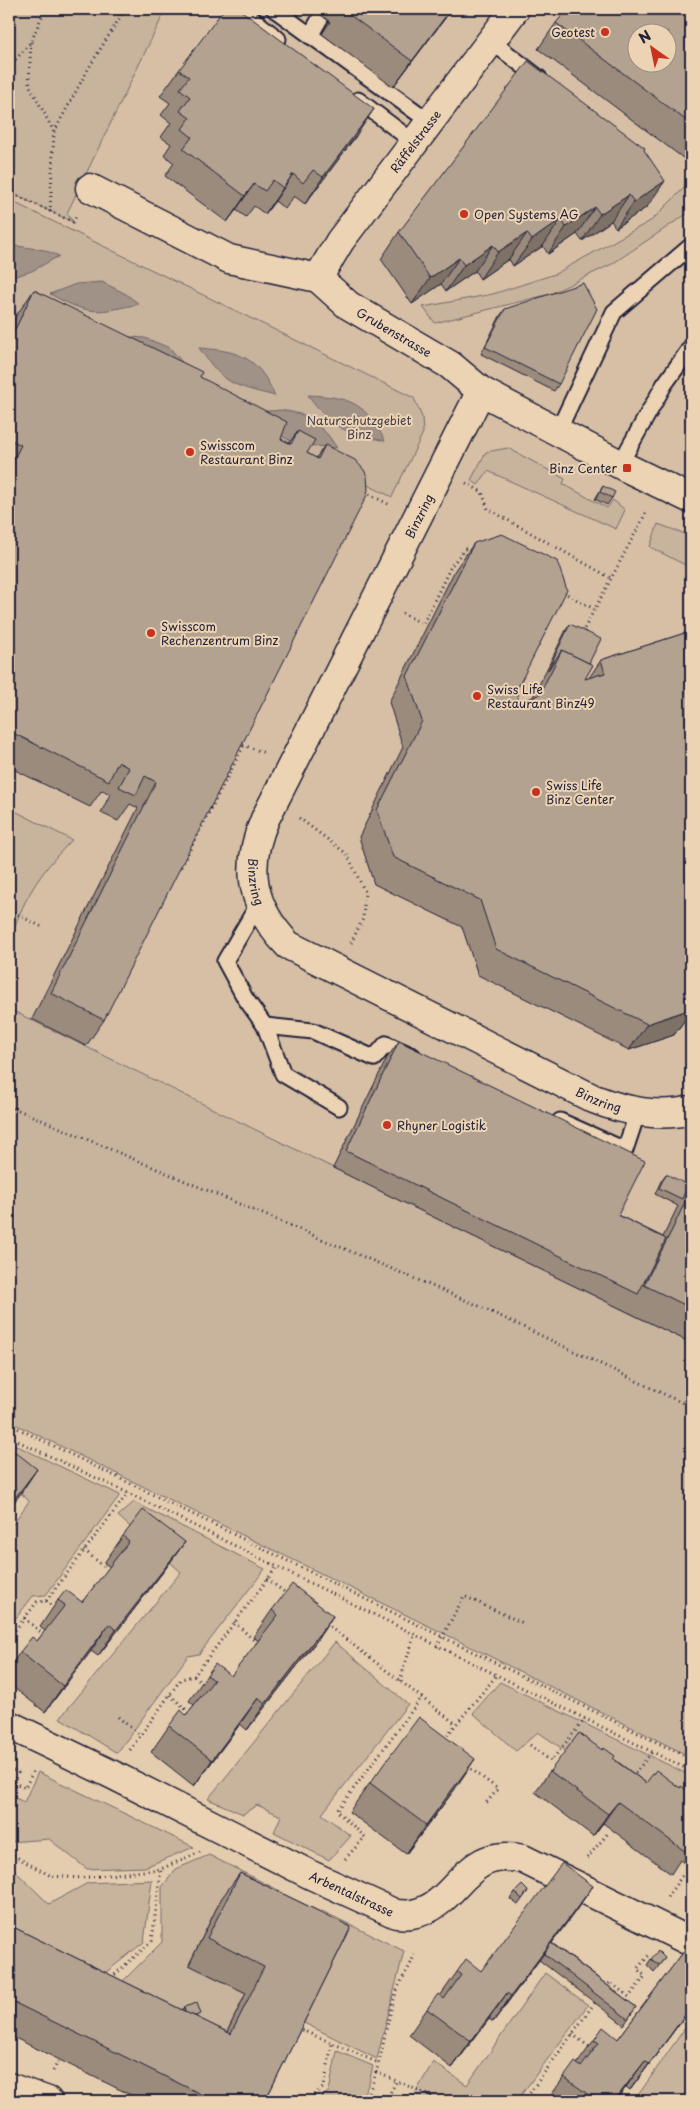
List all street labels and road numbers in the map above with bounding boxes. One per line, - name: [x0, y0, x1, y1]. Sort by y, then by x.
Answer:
- street label: Räffelstrasse: [386, 106, 445, 176]
- street label: Grubenstrasse: [353, 303, 435, 361]
- street label: Binzring: [400, 491, 438, 541]
- street label: Binzring: [244, 858, 269, 908]
- street label: Binzring: [573, 1082, 623, 1117]
- street label: Arbentalstrasse: [307, 1866, 397, 1921]

